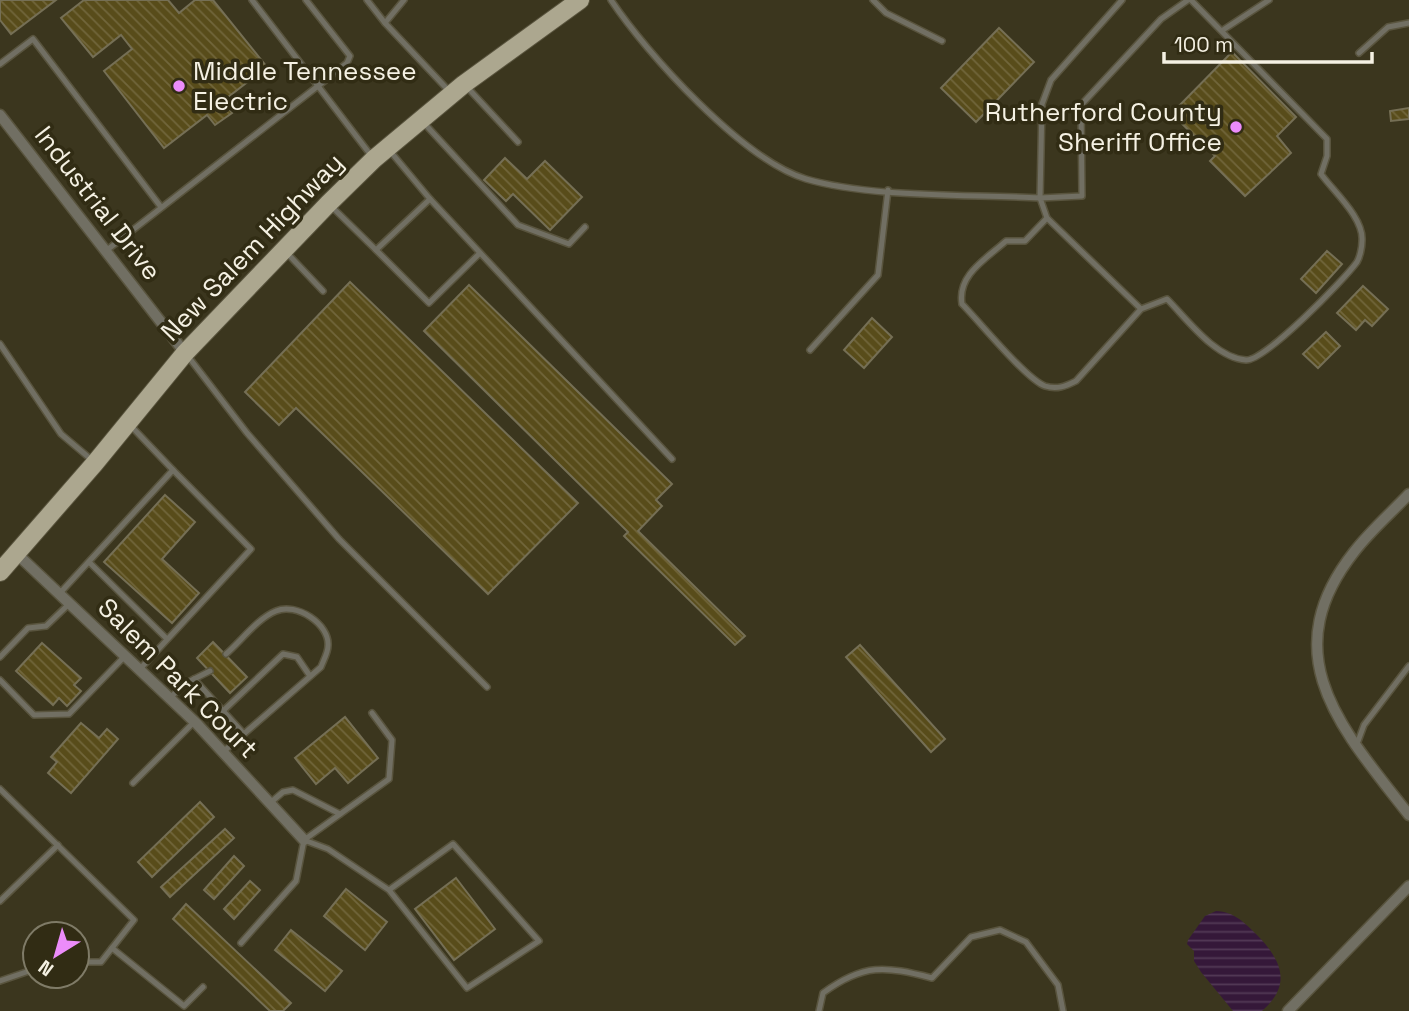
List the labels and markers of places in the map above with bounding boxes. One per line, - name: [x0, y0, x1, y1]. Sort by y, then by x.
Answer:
- place label: Middle Tennessee Electric: [193, 54, 417, 118]
- marker: Middle Tennessee Electric: [171, 78, 187, 94]
- place label: Rutherford County Sheriff Office: [985, 95, 1222, 159]
- marker: Rutherford County Sheriff Office: [1228, 119, 1244, 135]

